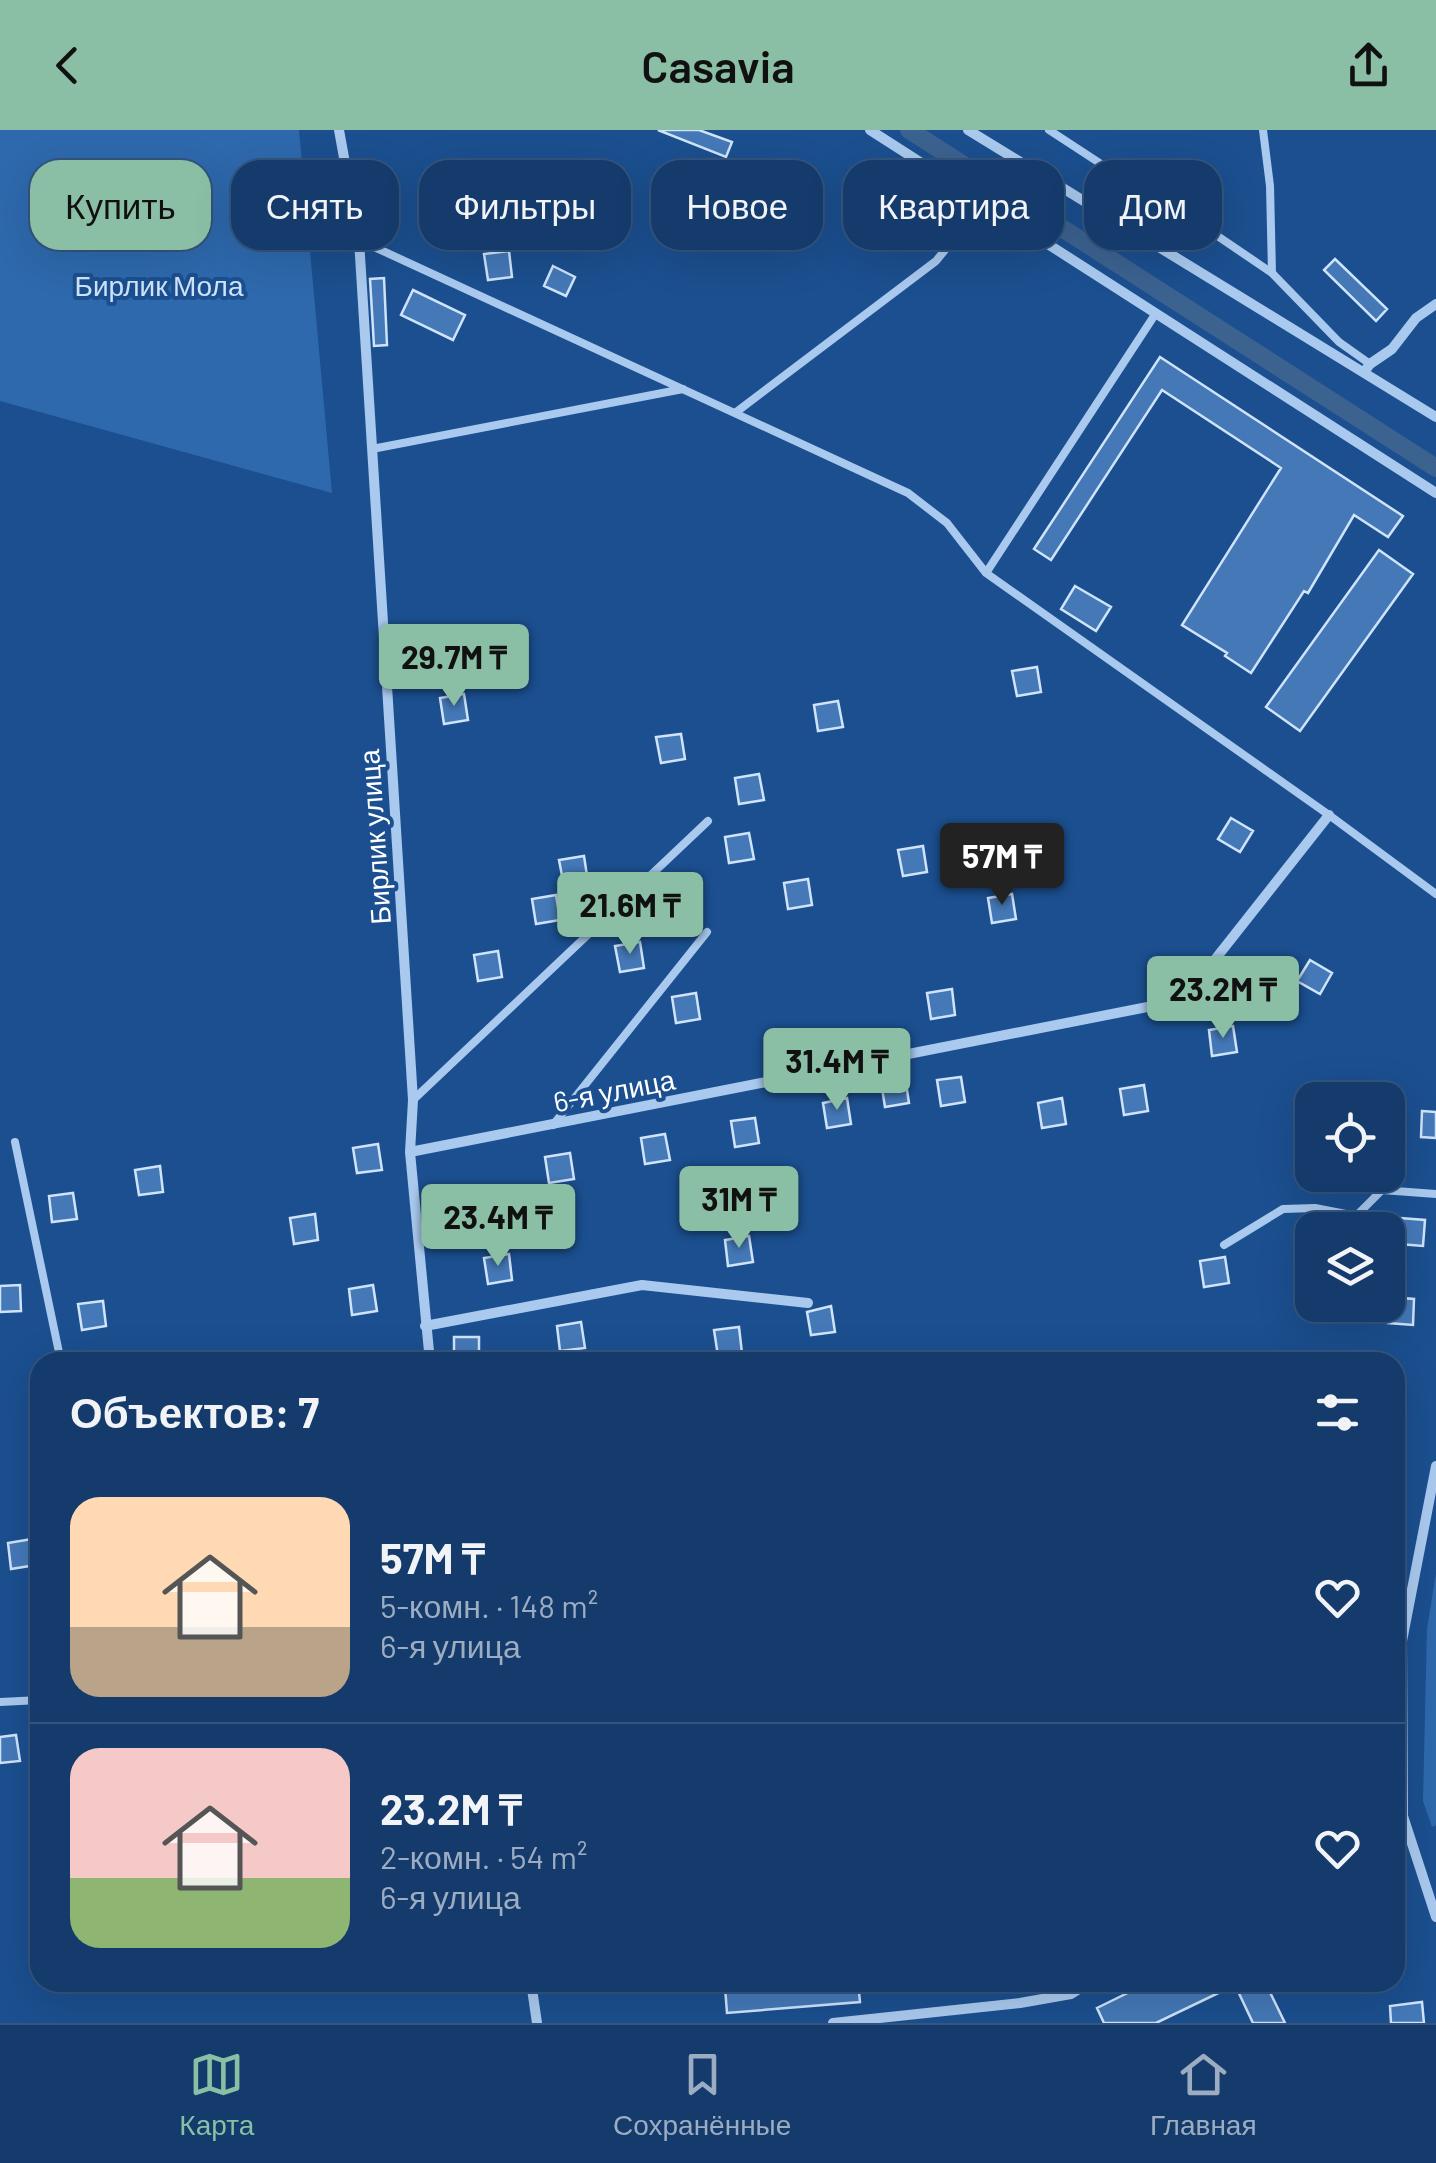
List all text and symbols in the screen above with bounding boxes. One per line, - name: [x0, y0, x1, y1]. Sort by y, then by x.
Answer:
- icon: back: [40, 38, 95, 93]
- text: Casavia: [641, 38, 795, 92]
- icon: share: [1341, 38, 1396, 93]
- chip: Купить: [30, 160, 211, 250]
- chip: Снять: [231, 160, 399, 250]
- chip: Фильтры: [419, 160, 631, 250]
- chip: Новое: [651, 160, 823, 250]
- chip: Квартира: [843, 160, 1064, 250]
- chip: Дом: [1084, 160, 1222, 250]
- park label: Бирлик Мола: [75, 268, 244, 302]
- pin: 29.7M ₸: [362, 624, 546, 709]
- text: 29.7M ₸: [401, 637, 507, 675]
- street label: Бирлик улица: [351, 748, 397, 926]
- pin: 57M ₸: [932, 823, 1072, 908]
- text: 57M ₸: [962, 836, 1042, 874]
- pin: 21.6M ₸: [538, 872, 722, 957]
- text: 21.6M ₸: [579, 885, 681, 923]
- pin: 23.2M ₸: [1131, 956, 1315, 1041]
- text: 23.2M ₸: [1169, 969, 1277, 1007]
- pin: 31.4M ₸: [745, 1028, 929, 1113]
- text: 31.4M ₸: [785, 1041, 889, 1079]
- street label: 6-я улица: [550, 1061, 678, 1118]
- map controls: [1295, 1082, 1405, 1322]
- button: locate: [1295, 1082, 1405, 1192]
- pin: 31M ₸: [669, 1166, 809, 1251]
- text: 31M ₸: [701, 1179, 777, 1217]
- pin: 23.4M ₸: [406, 1184, 590, 1269]
- text: 23.4M ₸: [443, 1197, 553, 1235]
- button: layers: [1295, 1212, 1405, 1322]
- icon: filters: [1310, 1385, 1365, 1440]
- text: Объектов: 7: [70, 1386, 319, 1436]
- text: 57M ₸: [380, 1532, 485, 1582]
- icon: home: [150, 1537, 270, 1657]
- icon: heart: [1310, 1570, 1365, 1625]
- text: 5-комн. · 148 m²: [380, 1586, 598, 1624]
- text: 6-я улица: [380, 1626, 521, 1664]
- text: 23.2M ₸: [380, 1783, 522, 1833]
- icon: home: [150, 1788, 270, 1908]
- icon: heart: [1310, 1821, 1365, 1876]
- text: 2-комн. · 54 m²: [380, 1837, 587, 1875]
- text: 6-я улица: [380, 1877, 521, 1915]
- tab: Карта: [179, 2047, 254, 2142]
- tab: Сохранённые: [613, 2047, 791, 2142]
- tab: Главная: [1150, 2047, 1257, 2142]

